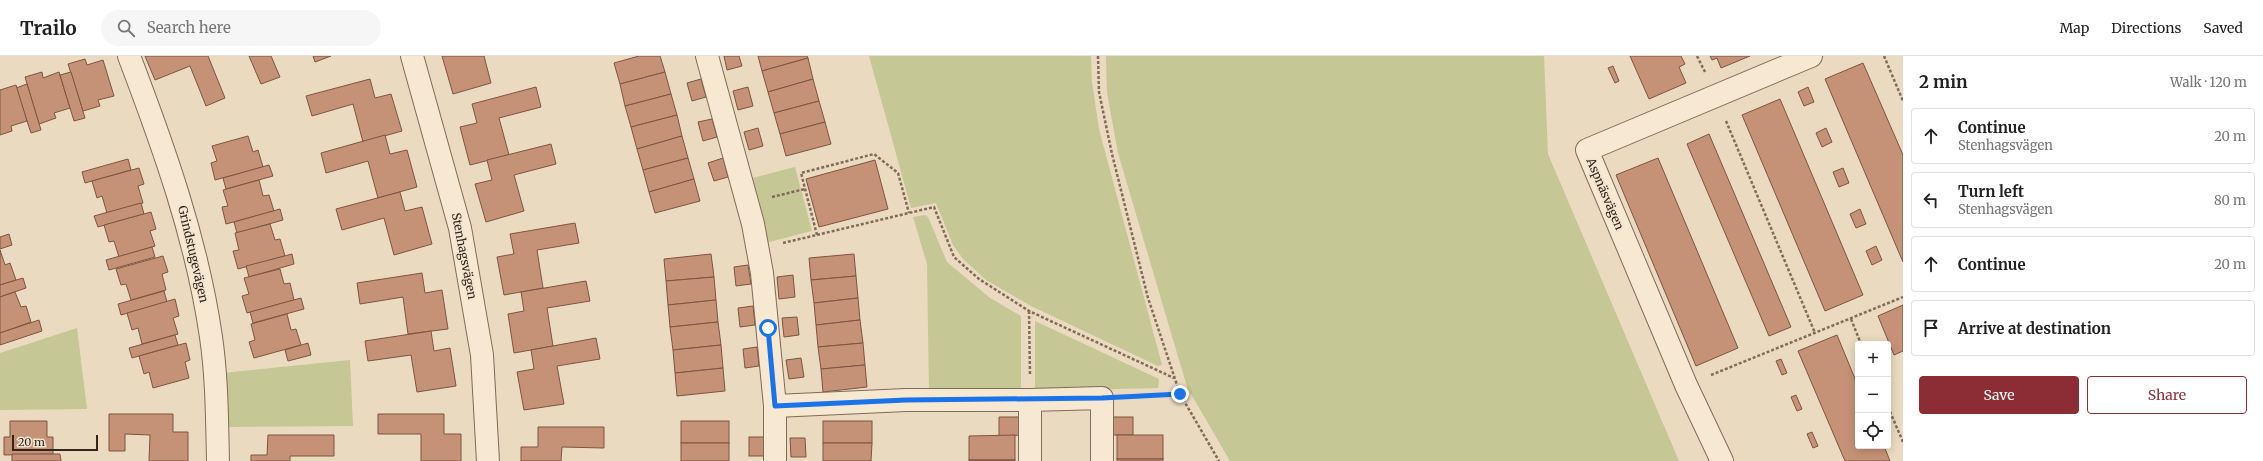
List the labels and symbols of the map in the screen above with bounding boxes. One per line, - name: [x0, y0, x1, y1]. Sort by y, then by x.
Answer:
- street label: Aspnäsvägen: [1583, 155, 1627, 232]
- street label: Grindstugevägen: [175, 204, 212, 304]
- street label: Stenhagsvägen: [449, 211, 480, 300]
- route start: [759, 319, 777, 337]
- route end: [1171, 385, 1189, 403]
- scale bar: [12, 433, 98, 452]

